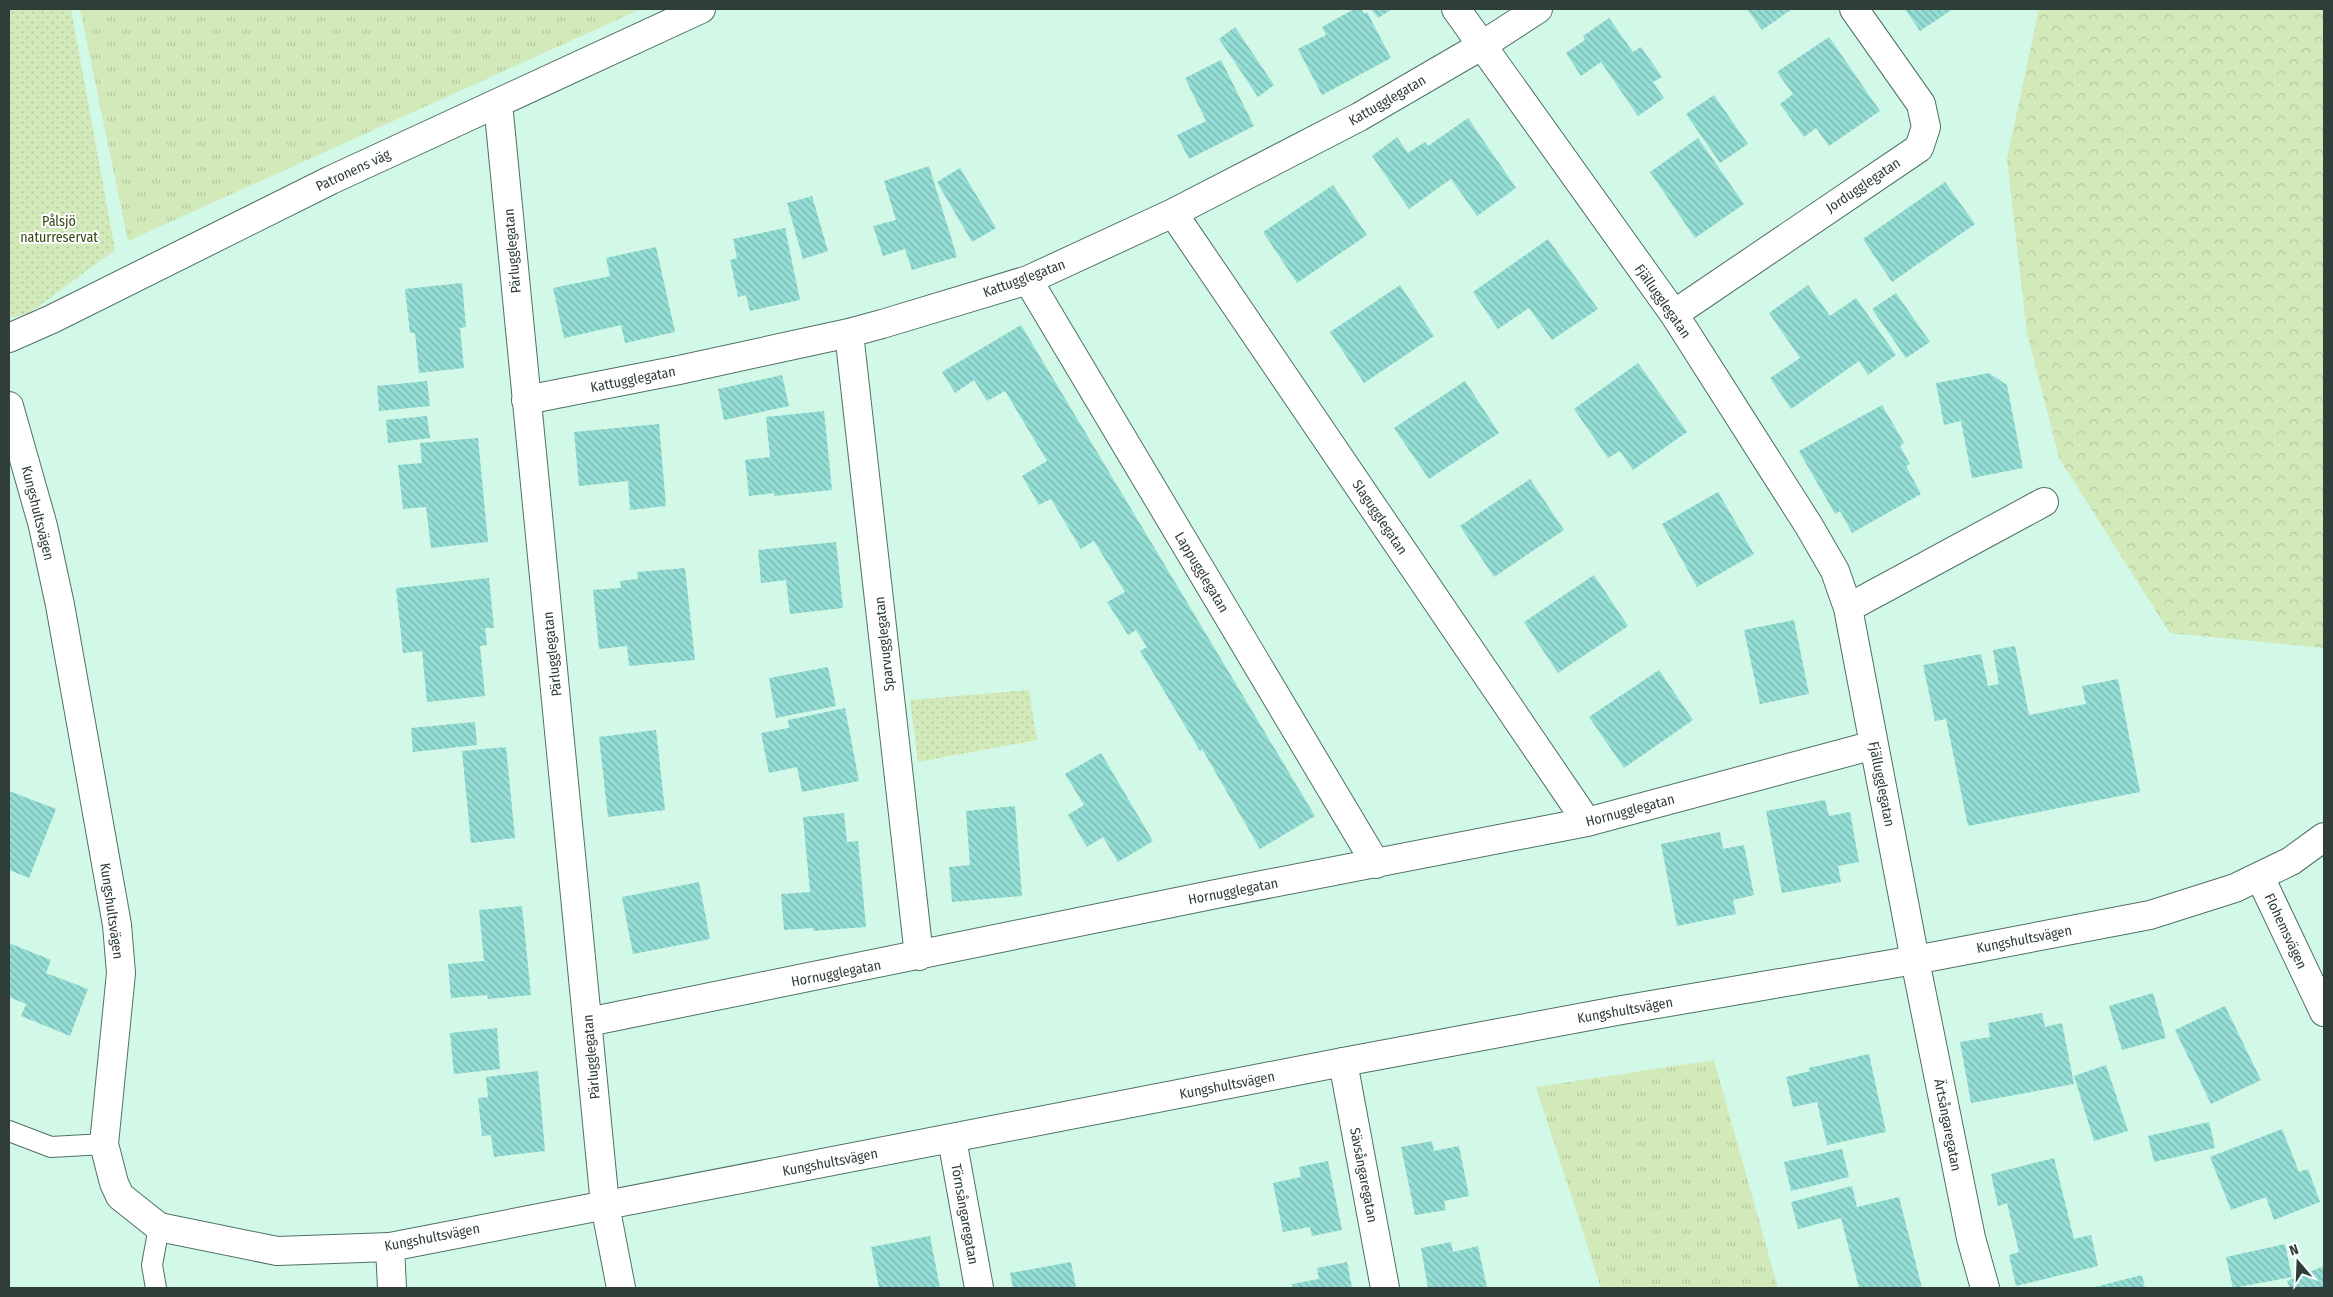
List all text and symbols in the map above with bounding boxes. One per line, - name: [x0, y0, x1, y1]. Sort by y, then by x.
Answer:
- street label: Kattugglegatan: [1346, 72, 1429, 129]
- street label: Patronens väg: [313, 146, 394, 195]
- street label: Jordugglegatan: [1823, 154, 1904, 217]
- street label: Pärlugglegatan: [500, 208, 525, 294]
- park label: Pålsjö naturreservat: [20, 213, 98, 246]
- street label: Kattugglegatan: [981, 256, 1068, 301]
- street label: Fjällugglegatan: [1631, 261, 1694, 341]
- street label: Kattugglegatan: [589, 363, 677, 396]
- street label: Kungshultsvägen: [18, 464, 57, 562]
- street label: Slagugglegatan: [1348, 477, 1411, 558]
- street label: Lappugglegatan: [1171, 529, 1232, 616]
- street label: Sparvugglegatan: [871, 596, 898, 692]
- street label: Pärlugglegatan: [540, 611, 565, 697]
- street label: Fjällugglegatan: [1865, 740, 1898, 828]
- street label: Hornugglegatan: [1584, 790, 1676, 830]
- street label: Kungshultsvägen: [96, 862, 127, 960]
- street label: Hornugglegatan: [1187, 874, 1279, 909]
- street label: Flohemsvägen: [2261, 891, 2310, 972]
- street label: Kungshultsvägen: [1975, 922, 2073, 957]
- street label: Hornugglegatan: [790, 956, 882, 991]
- street label: Kungshultsvägen: [1576, 994, 1674, 1027]
- street label: Pärlugglegatan: [579, 1014, 604, 1100]
- street label: Kungshultsvägen: [1178, 1068, 1276, 1103]
- street label: Ärtsångaregatan: [1930, 1078, 1965, 1173]
- street label: Sävsångaregatan: [1346, 1126, 1381, 1224]
- street label: Kungshultsvägen: [781, 1145, 879, 1180]
- street label: Törnsångaregatan: [947, 1162, 982, 1266]
- street label: Kungshultsvägen: [383, 1220, 481, 1255]
- north arrow: [2273, 1237, 2323, 1287]
- text: N: [2287, 1241, 2301, 1260]

